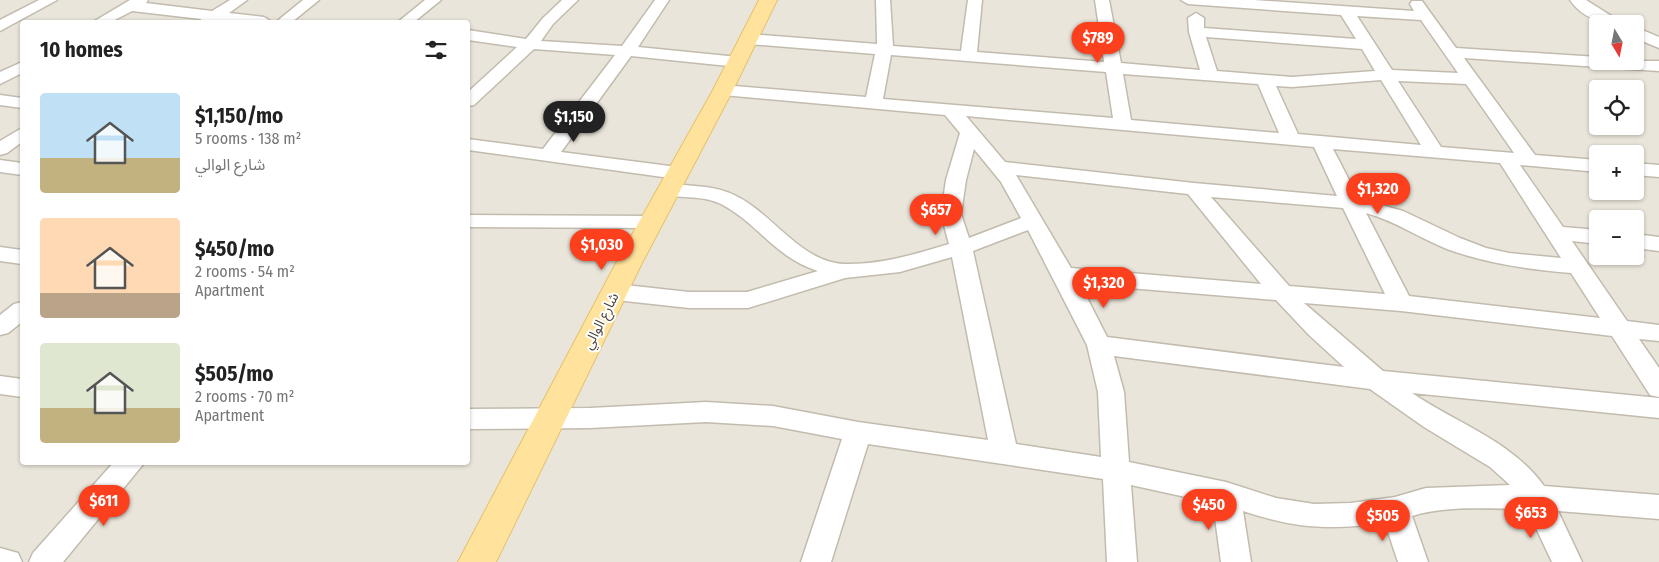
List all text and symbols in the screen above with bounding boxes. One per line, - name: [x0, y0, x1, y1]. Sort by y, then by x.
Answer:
- north arrow: [1589, 15, 1644, 70]
- map controls: [1589, 15, 1644, 265]
- pin: $789: [1068, 22, 1128, 64]
- text: $789: [1083, 28, 1113, 47]
- icon: filters: [422, 36, 450, 64]
- text: 10 homes: [40, 37, 123, 63]
- button: locate: [1589, 80, 1644, 135]
- pin: $1,150: [533, 100, 615, 143]
- text: $1,150/mo: [195, 103, 283, 129]
- text: $1,150: [554, 107, 594, 126]
- icon: home: [80, 113, 140, 173]
- text: 5 rooms · 138 m²: [195, 129, 301, 148]
- button: +: [1589, 145, 1644, 200]
- text: شارع الوالي: [195, 155, 265, 174]
- pin: $1,320: [1337, 172, 1419, 215]
- text: $1,320: [1357, 179, 1399, 198]
- pin: $657: [906, 194, 966, 236]
- text: $657: [921, 200, 951, 219]
- button: −: [1589, 210, 1644, 265]
- pin: $1,030: [561, 228, 643, 271]
- text: $1,030: [581, 235, 623, 254]
- text: $450/mo: [195, 236, 274, 262]
- icon: home: [80, 238, 140, 298]
- text: 2 rooms · 54 m²: [195, 262, 295, 281]
- pin: $1,320: [1063, 266, 1145, 309]
- text: $1,320: [1083, 273, 1125, 292]
- text: Apartment: [195, 281, 264, 300]
- street label: شارع الوالي: [579, 290, 625, 353]
- text: $505/mo: [195, 361, 274, 387]
- icon: home: [80, 363, 140, 423]
- text: 2 rooms · 70 m²: [195, 387, 294, 406]
- text: Apartment: [195, 406, 264, 425]
- pin: $611: [74, 484, 134, 527]
- pin: $450: [1179, 488, 1239, 531]
- text: $611: [90, 491, 118, 510]
- text: $450: [1193, 495, 1225, 514]
- pin: $653: [1501, 496, 1561, 539]
- pin: $505: [1353, 500, 1413, 542]
- text: $653: [1515, 503, 1547, 522]
- text: $505: [1367, 506, 1399, 525]

